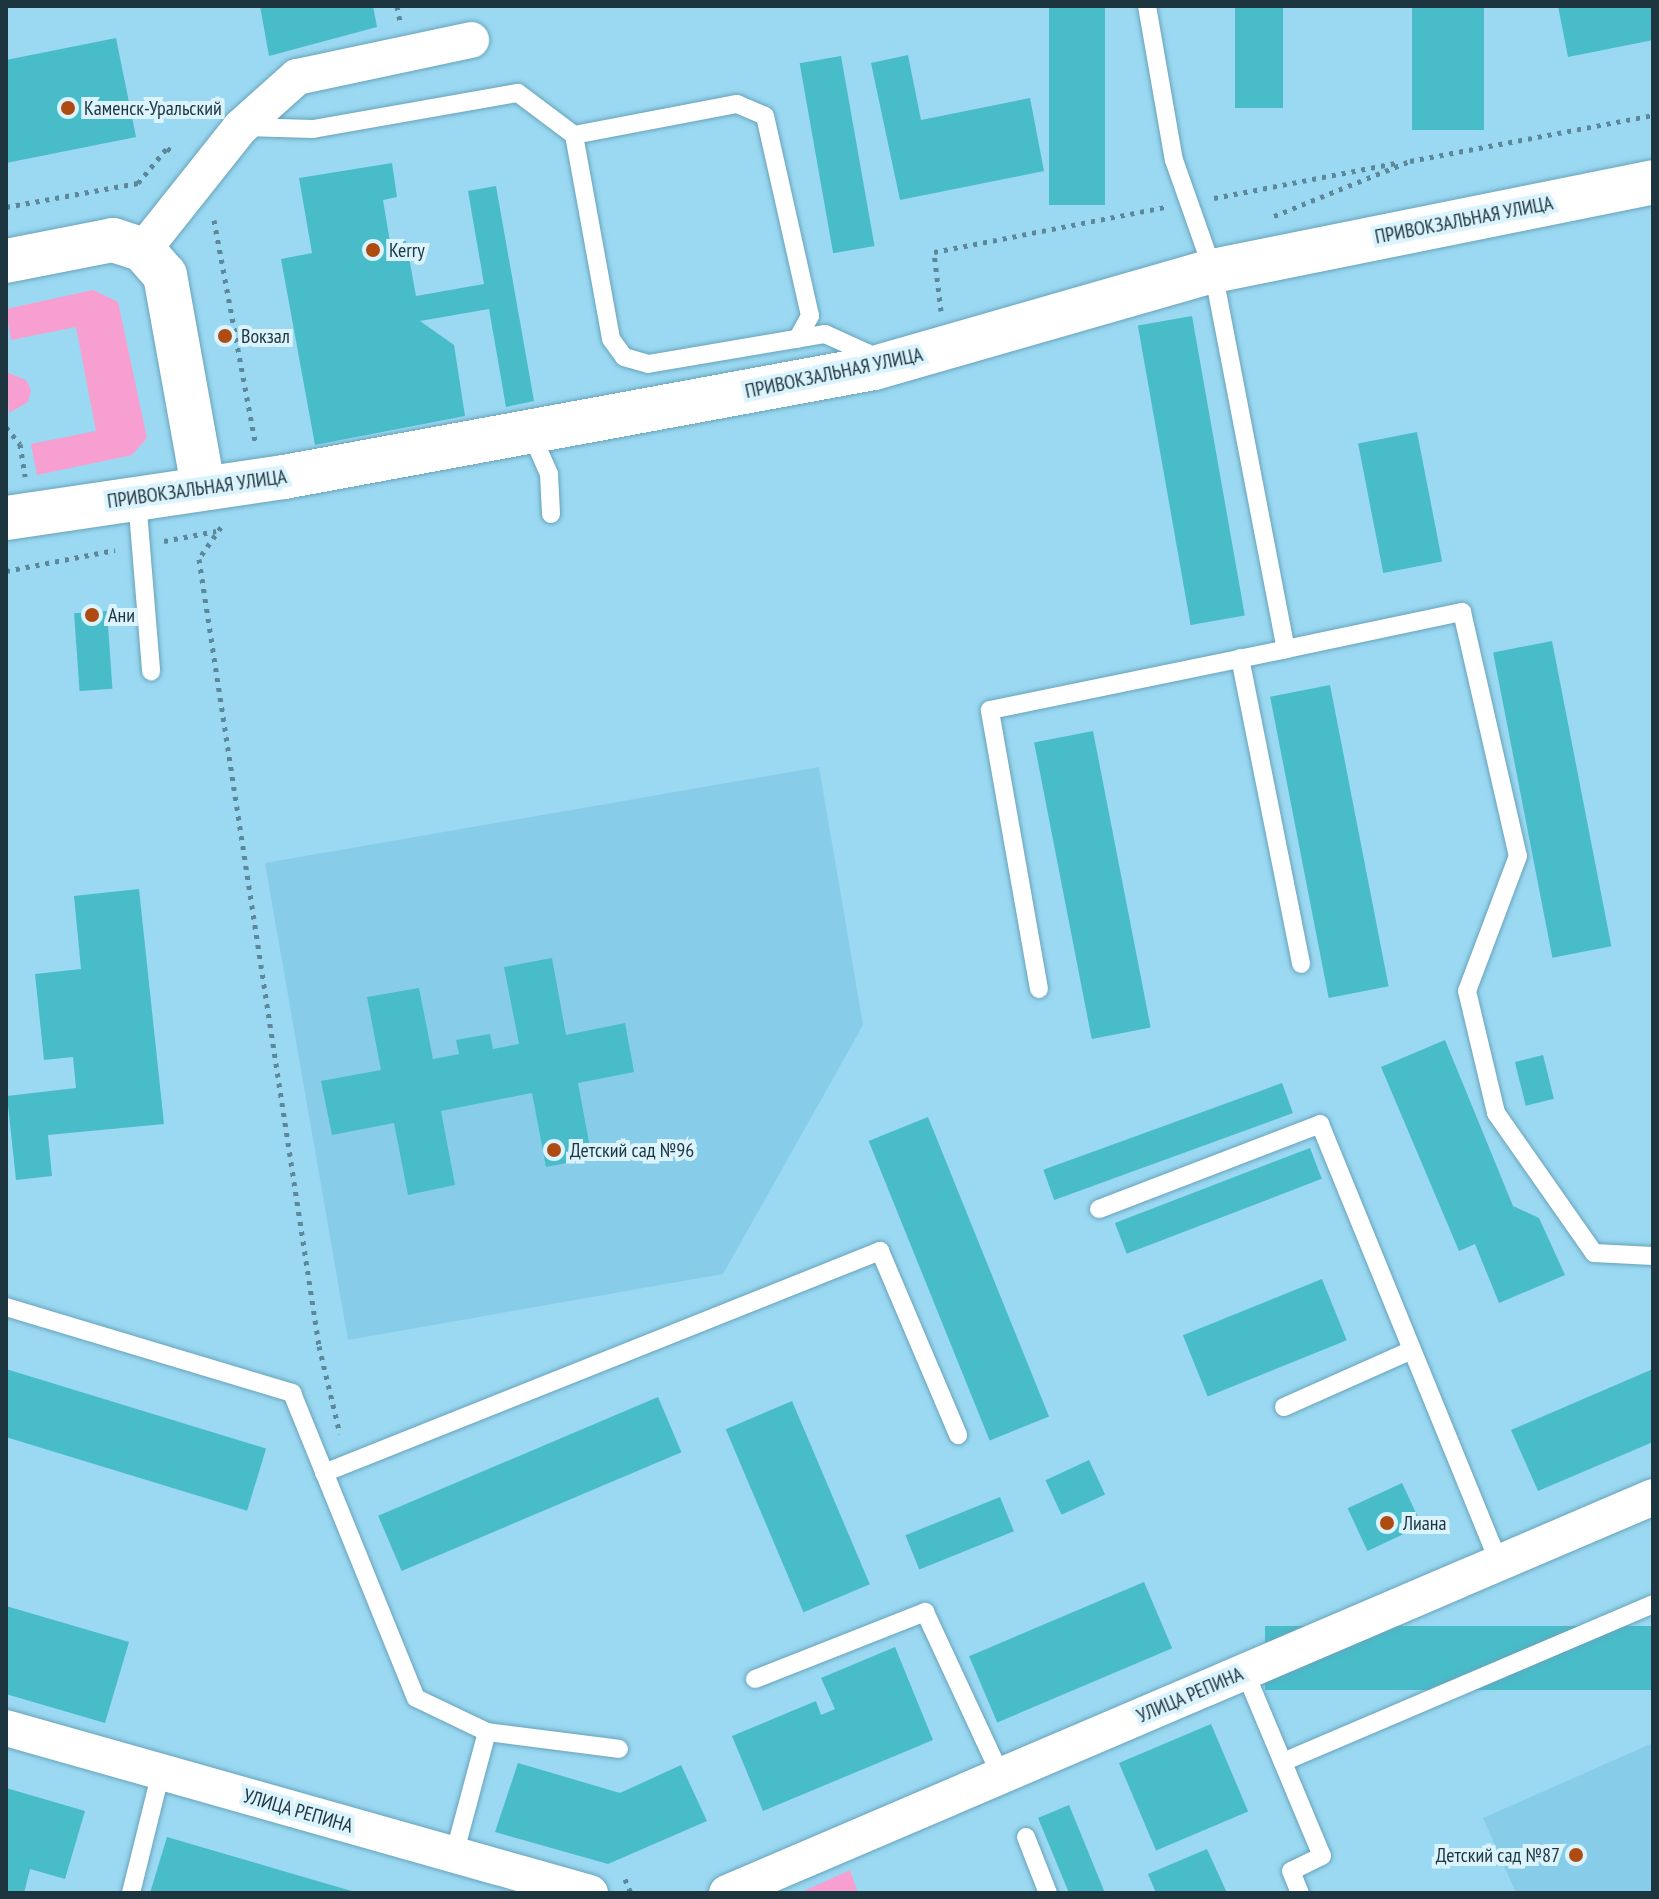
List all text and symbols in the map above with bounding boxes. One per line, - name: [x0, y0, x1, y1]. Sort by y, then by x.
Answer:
- place label: Каменск-Уральский: [84, 96, 222, 120]
- marker: Каменск-Уральский: [59, 99, 77, 117]
- street label: ПРИВОКЗАЛЬНАЯ УЛИЦА: [1373, 191, 1555, 249]
- place label: Kerry: [389, 238, 425, 262]
- marker: Kerry: [364, 241, 382, 259]
- place label: Вокзал: [241, 324, 290, 348]
- marker: Вокзал: [216, 327, 234, 345]
- street label: ПРИВОКЗАЛЬНАЯ УЛИЦА: [743, 342, 925, 404]
- street label: ПРИВОКЗАЛЬНАЯ УЛИЦА: [105, 464, 289, 514]
- place label: Ани: [108, 603, 135, 627]
- marker: Ани: [83, 606, 101, 624]
- place label: Детский сад №96: [570, 1138, 694, 1162]
- marker: Детский сад №96: [545, 1141, 563, 1159]
- place label: Лиана: [1403, 1511, 1446, 1535]
- marker: Лиана: [1378, 1514, 1396, 1532]
- street label: УЛИЦА РЕПИНА: [1133, 1662, 1247, 1728]
- street label: УЛИЦА РЕПИНА: [240, 1784, 356, 1838]
- place label: Детский сад №87: [1436, 1843, 1560, 1867]
- marker: Детский сад №87: [1567, 1846, 1585, 1864]

